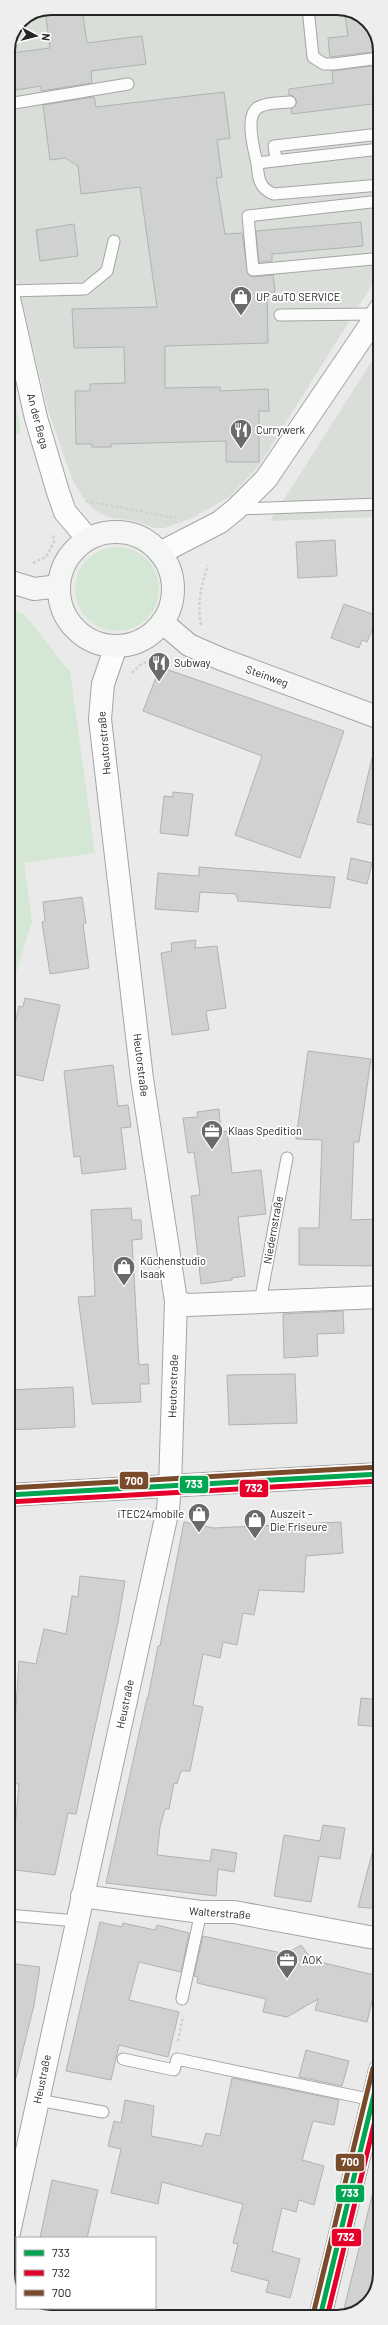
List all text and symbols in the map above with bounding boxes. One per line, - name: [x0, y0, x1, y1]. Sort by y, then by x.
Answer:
- north arrow: [16, 16, 56, 56]
- text: N: [40, 33, 53, 42]
- shop icon: UP auTO SERVICE: [228, 284, 254, 317]
- place label: UP auTO SERVICE: [256, 290, 341, 303]
- street label: An der Bega: [25, 392, 52, 450]
- restaurant icon: Currywerk: [228, 417, 254, 450]
- place label: Currywerk: [256, 423, 306, 436]
- restaurant icon: Subway: [146, 650, 172, 683]
- place label: Subway: [174, 656, 211, 669]
- street label: Steinweg: [244, 662, 290, 689]
- street label: Heutorstraße: [94, 711, 113, 775]
- street label: Heutorstraße: [131, 1033, 152, 1097]
- office icon: Klaas Spedition: [199, 1118, 225, 1151]
- place label: Klaas Spedition: [228, 1124, 302, 1137]
- street label: Niedernstraße: [260, 1195, 285, 1265]
- shop icon: Küchenstudio Isaak: [111, 1254, 137, 1287]
- place label: Küchenstudio Isaak: [140, 1254, 206, 1280]
- street label: Heutorstraße: [165, 1354, 180, 1418]
- line badge: 700: [119, 1471, 149, 1490]
- text: 700: [125, 1474, 143, 1487]
- line badge: 733: [179, 1475, 209, 1494]
- text: 733: [185, 1477, 203, 1490]
- line badge: 732: [239, 1479, 269, 1498]
- text: 732: [245, 1481, 263, 1494]
- shop icon: iTEC24mobile: [186, 1501, 212, 1534]
- place label: iTEC24mobile: [117, 1507, 184, 1520]
- shop icon: Auszeit – Die Friseure: [242, 1507, 268, 1540]
- place label: Auszeit – Die Friseure: [270, 1507, 328, 1533]
- street label: Heustraße: [113, 1678, 136, 1730]
- street label: Walterstraße: [189, 1904, 251, 1921]
- office icon: AOK: [274, 1947, 300, 1980]
- place label: AOK: [302, 1953, 322, 1966]
- street label: Heustraße: [30, 2053, 53, 2105]
- line badge: 700: [335, 2153, 365, 2172]
- text: 700: [341, 2155, 359, 2168]
- line badge: 733: [335, 2184, 365, 2203]
- text: 733: [341, 2186, 359, 2199]
- line badge: 732: [331, 2228, 362, 2247]
- text: 732: [337, 2230, 355, 2243]
- legend: [16, 2237, 156, 2309]
- text: 733: [52, 2245, 70, 2259]
- text: 732: [52, 2265, 70, 2279]
- text: 700: [52, 2285, 71, 2299]

